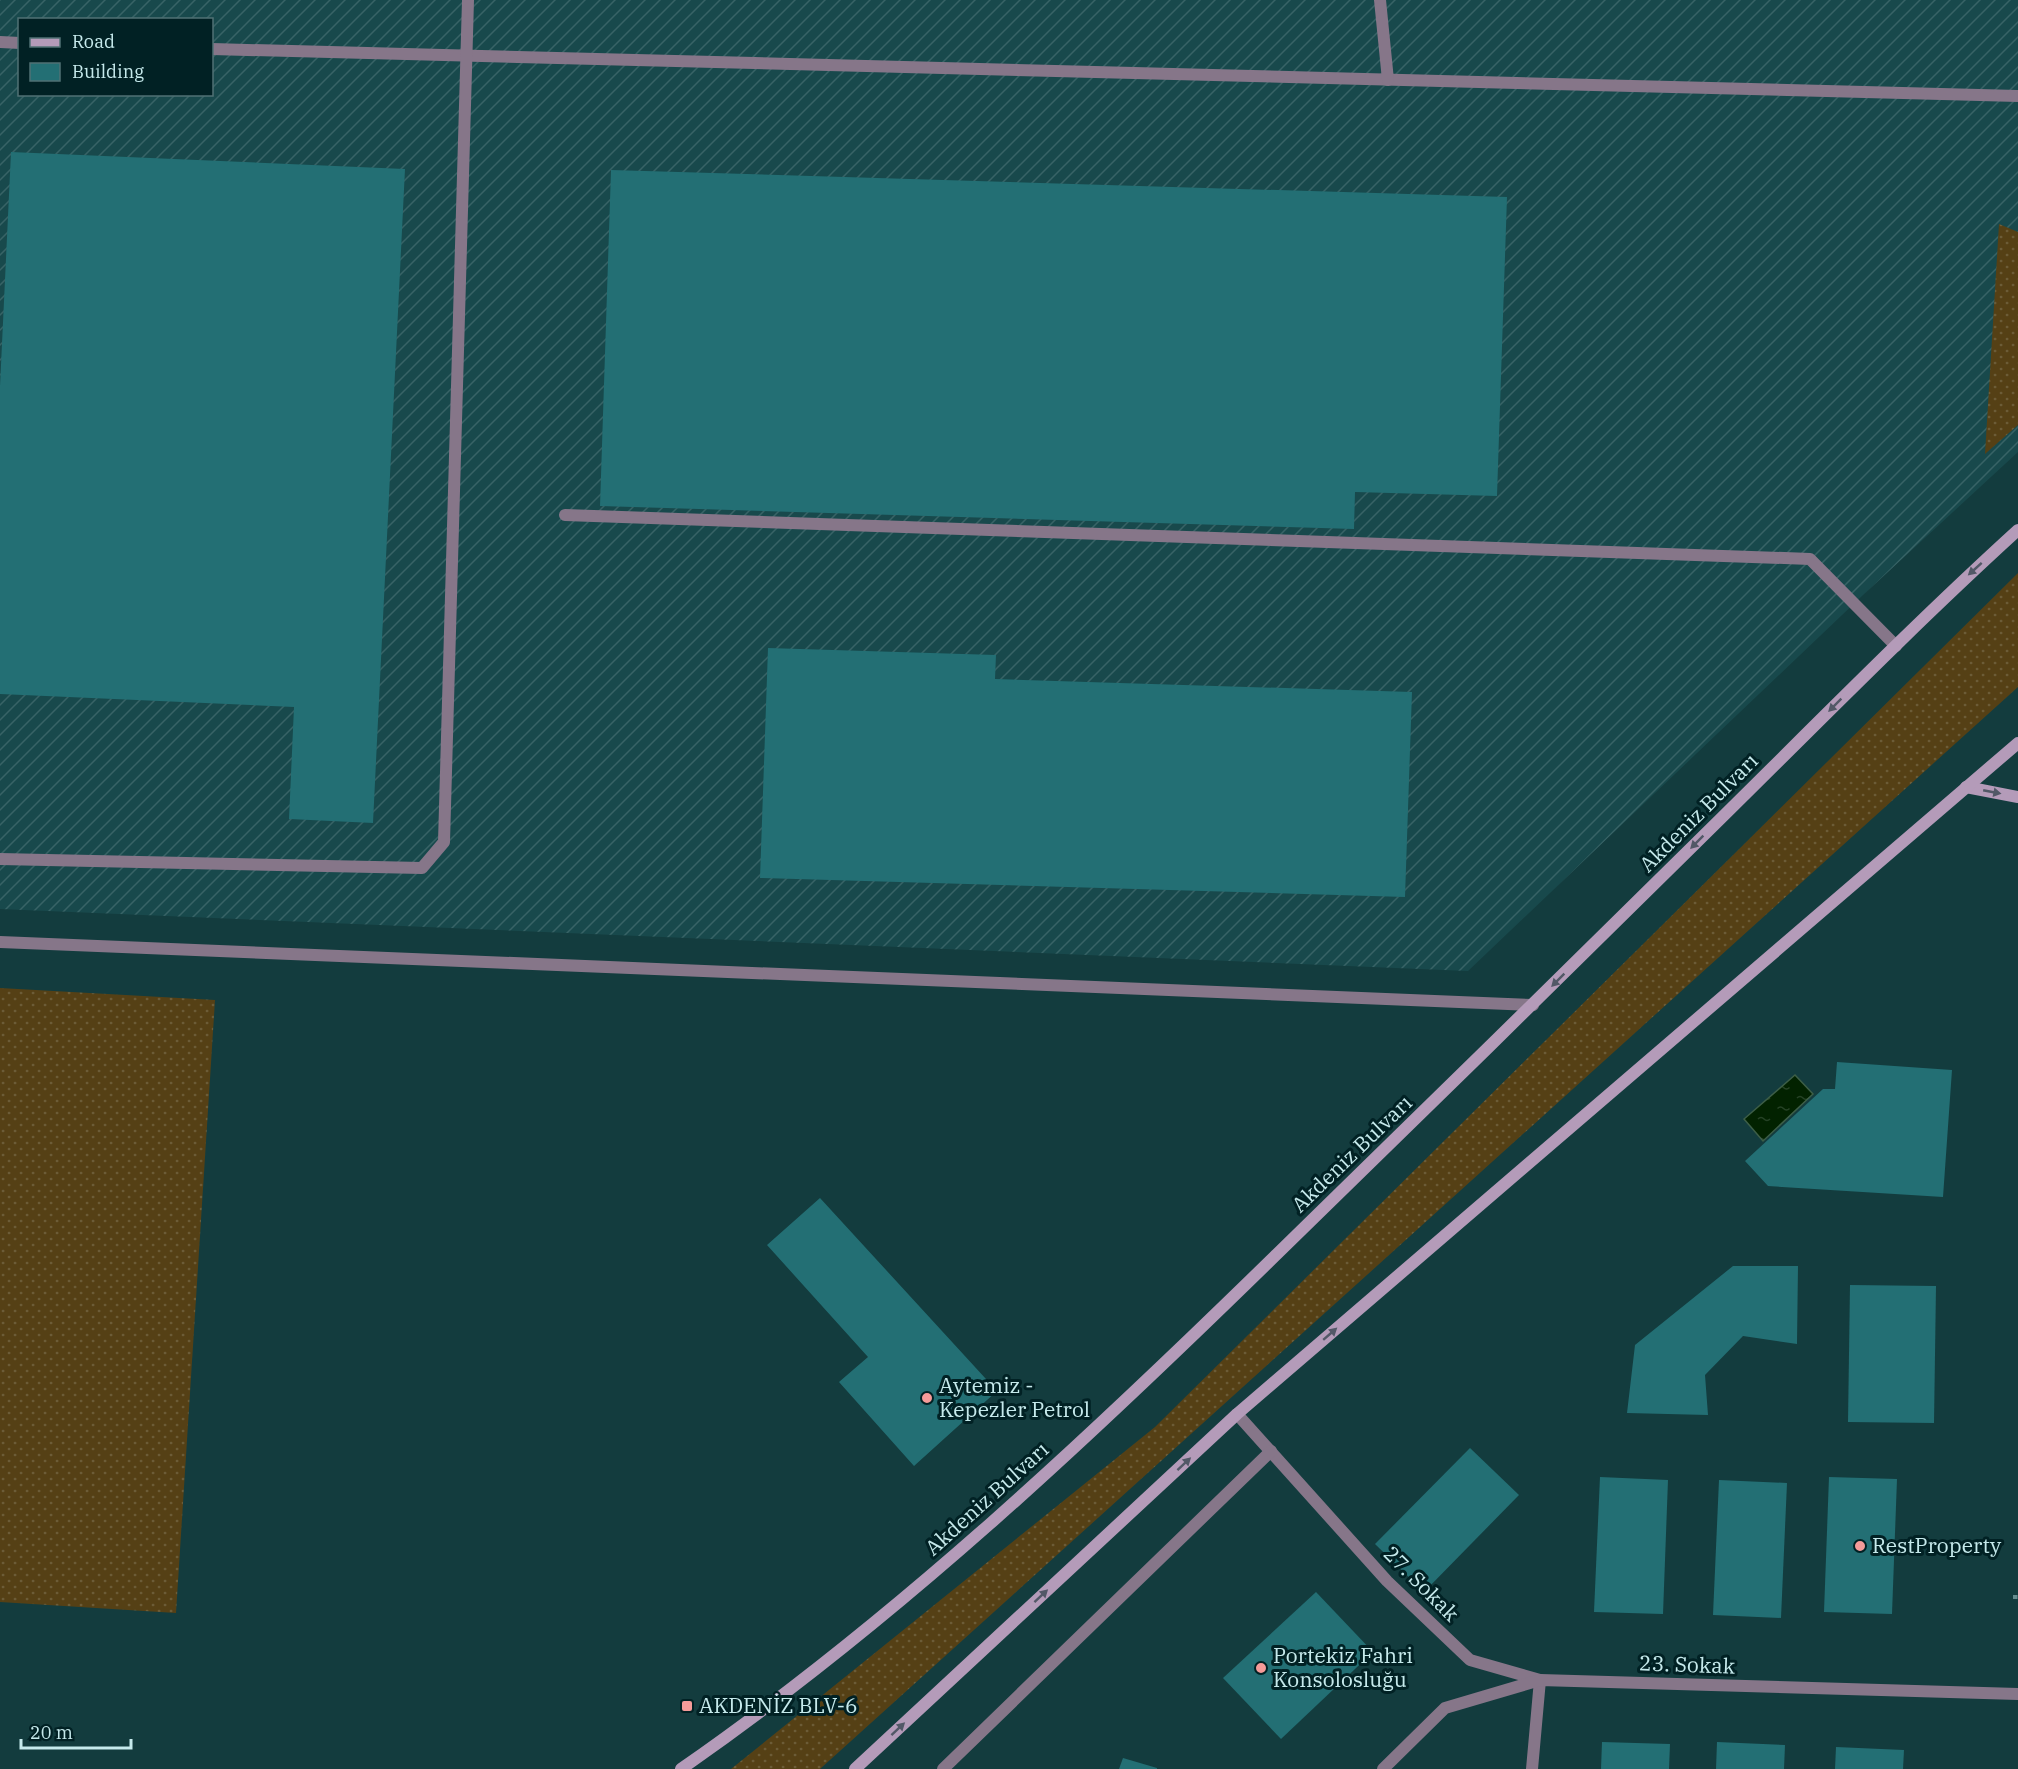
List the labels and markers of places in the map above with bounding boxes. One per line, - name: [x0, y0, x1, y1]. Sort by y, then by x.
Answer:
- place label: Aytemiz - Kepezler Petrol: [939, 1371, 1090, 1423]
- marker: Aytemiz - Kepezler Petrol: [920, 1391, 934, 1405]
- place label: RestProperty: [1872, 1531, 2002, 1559]
- marker: RestProperty: [1853, 1539, 1867, 1553]
- place label: Portekiz Fahri Konsolosluğu: [1273, 1641, 1413, 1693]
- marker: Portekiz Fahri Konsolosluğu: [1254, 1661, 1268, 1675]
- place label: AKDENİZ BLV-6: [699, 1691, 858, 1719]
- marker: AKDENİZ BLV-6: [680, 1699, 694, 1713]

